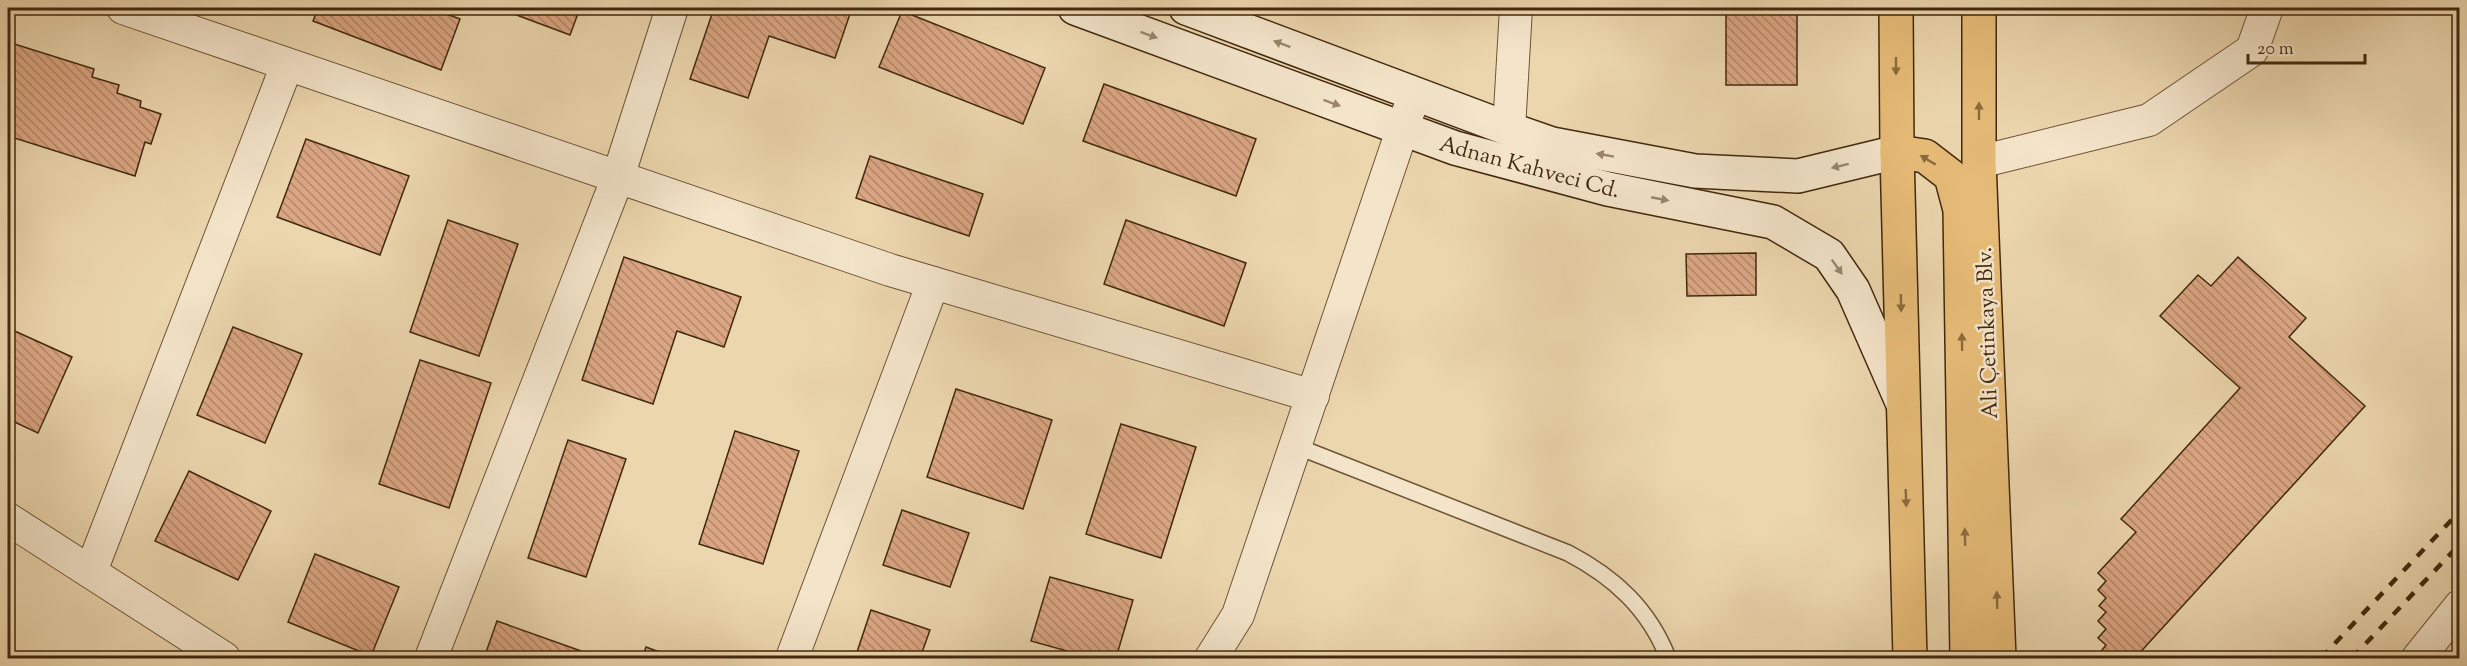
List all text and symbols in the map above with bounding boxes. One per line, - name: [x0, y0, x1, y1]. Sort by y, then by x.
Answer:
- scale bar: [2248, 27, 2365, 65]
- one-way arrow: [1141, 30, 1159, 40]
- text: 20 m: [2257, 37, 2294, 63]
- one-way arrow: [1273, 39, 1291, 49]
- one-way arrow: [1891, 56, 1901, 75]
- one-way arrow: [1323, 98, 1341, 108]
- one-way arrow: [1974, 102, 1984, 121]
- street label: Adnan Kahveci Cd.: [1435, 129, 1623, 208]
- one-way arrow: [1596, 150, 1615, 159]
- one-way arrow: [1920, 155, 1937, 166]
- one-way arrow: [1831, 161, 1849, 171]
- one-way arrow: [1651, 195, 1670, 204]
- street label: Ali Çetinkaya Blv.: [1970, 246, 2008, 419]
- one-way arrow: [1831, 259, 1843, 275]
- one-way arrow: [1896, 293, 1905, 312]
- one-way arrow: [1958, 333, 1967, 352]
- one-way arrow: [1901, 488, 1910, 507]
- one-way arrow: [1961, 528, 1970, 547]
- one-way arrow: [1992, 591, 2001, 610]

